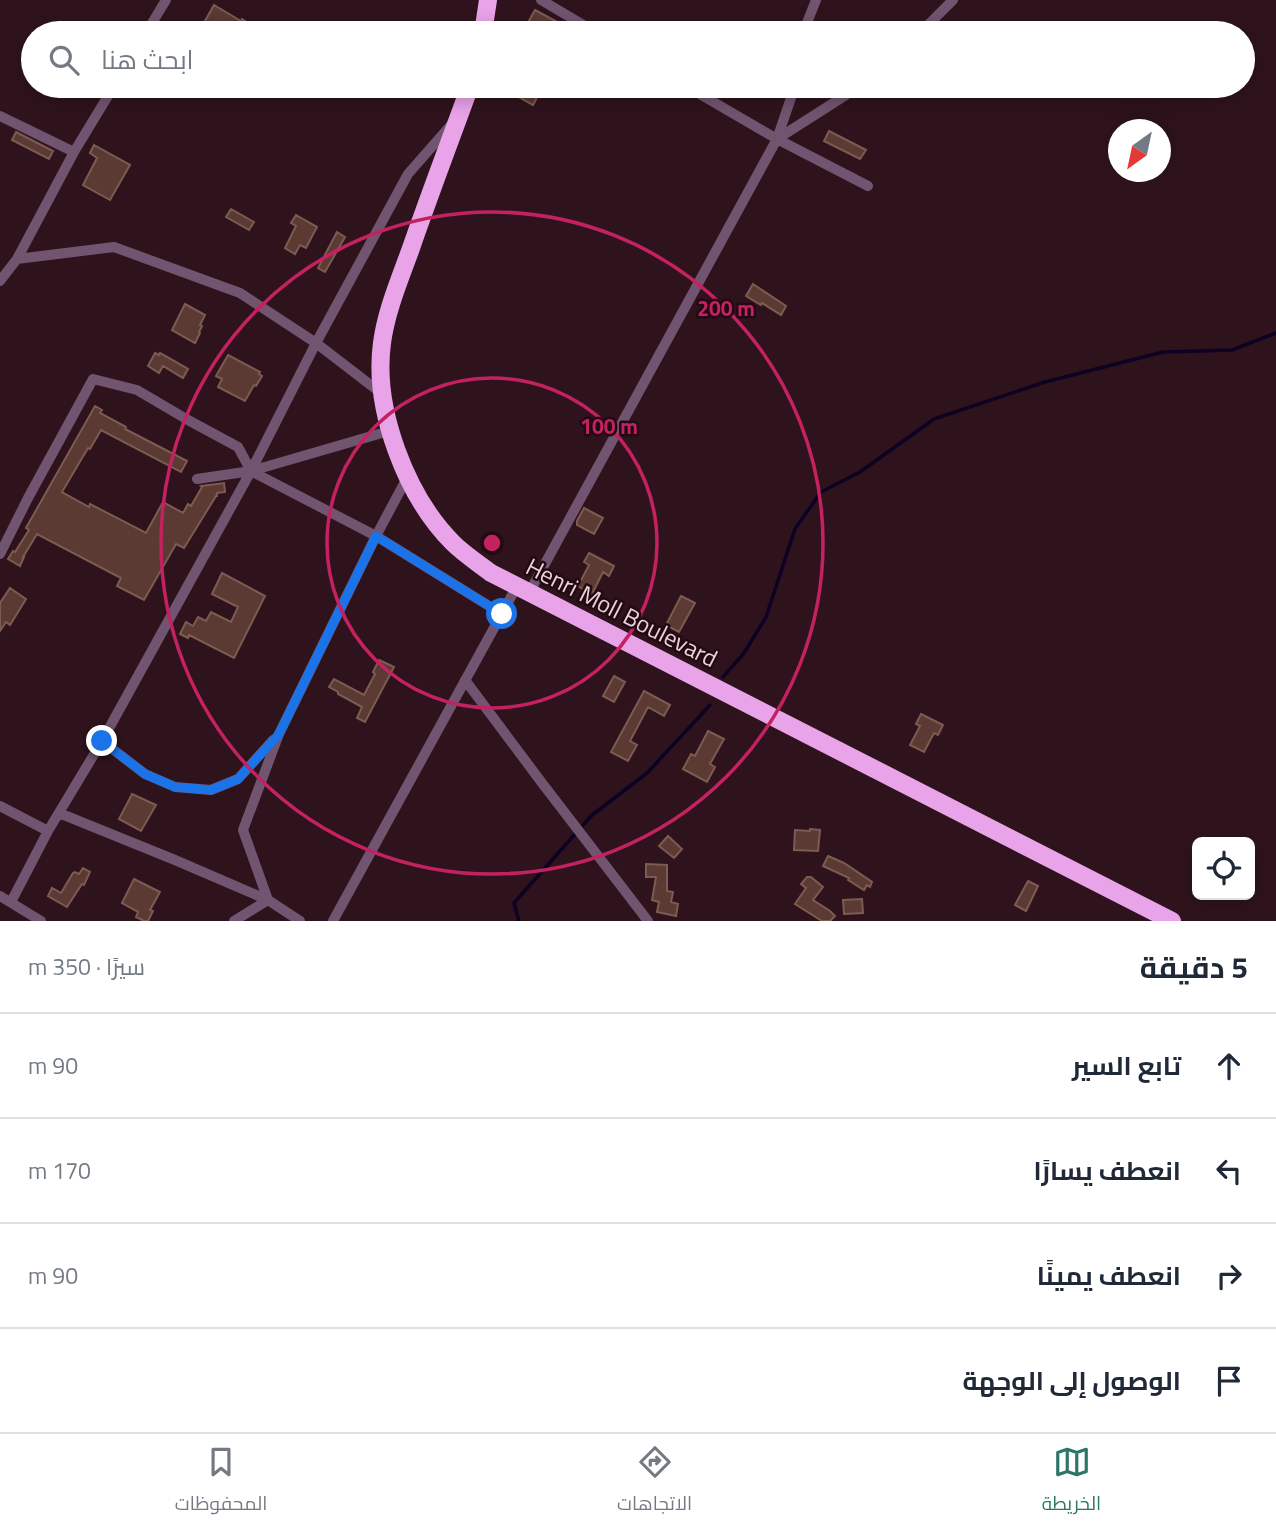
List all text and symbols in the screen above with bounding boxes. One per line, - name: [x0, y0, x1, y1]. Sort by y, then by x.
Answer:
- search box: [21, 21, 1255, 98]
- text: ابحث هنا: [101, 40, 194, 79]
- icon: search: [45, 41, 83, 79]
- north arrow: [1108, 119, 1171, 182]
- text: 200 m: [697, 292, 755, 324]
- text: 100 m: [580, 410, 638, 442]
- centre of rings: [480, 531, 504, 555]
- street label: Henri Moll Boulevard: [520, 548, 724, 676]
- route start: [486, 598, 517, 629]
- route end: [86, 725, 117, 756]
- map controls: [1192, 837, 1255, 900]
- button: locate: [1192, 837, 1255, 900]
- text: 5 دقيقة: [1140, 944, 1248, 990]
- text: سيرًا · 350 m: [28, 949, 145, 984]
- text: تابع السير: [1072, 1046, 1181, 1085]
- icon: ahead: [1210, 1047, 1248, 1085]
- text: 90 m: [28, 1048, 78, 1083]
- text: انعطف يسارًا: [1033, 1151, 1181, 1190]
- icon: left: [1210, 1152, 1248, 1190]
- text: 170 m: [28, 1153, 91, 1188]
- text: انعطف يمينًا: [1037, 1256, 1181, 1295]
- icon: right: [1210, 1257, 1248, 1295]
- text: 90 m: [28, 1258, 78, 1293]
- text: الوصول إلى الوجهة: [962, 1361, 1181, 1400]
- icon: arrive: [1210, 1362, 1248, 1400]
- tab: المحفوظات: [175, 1443, 267, 1521]
- tab: الاتجاهات: [617, 1443, 692, 1521]
- tab: الخريطة: [1042, 1443, 1101, 1521]

